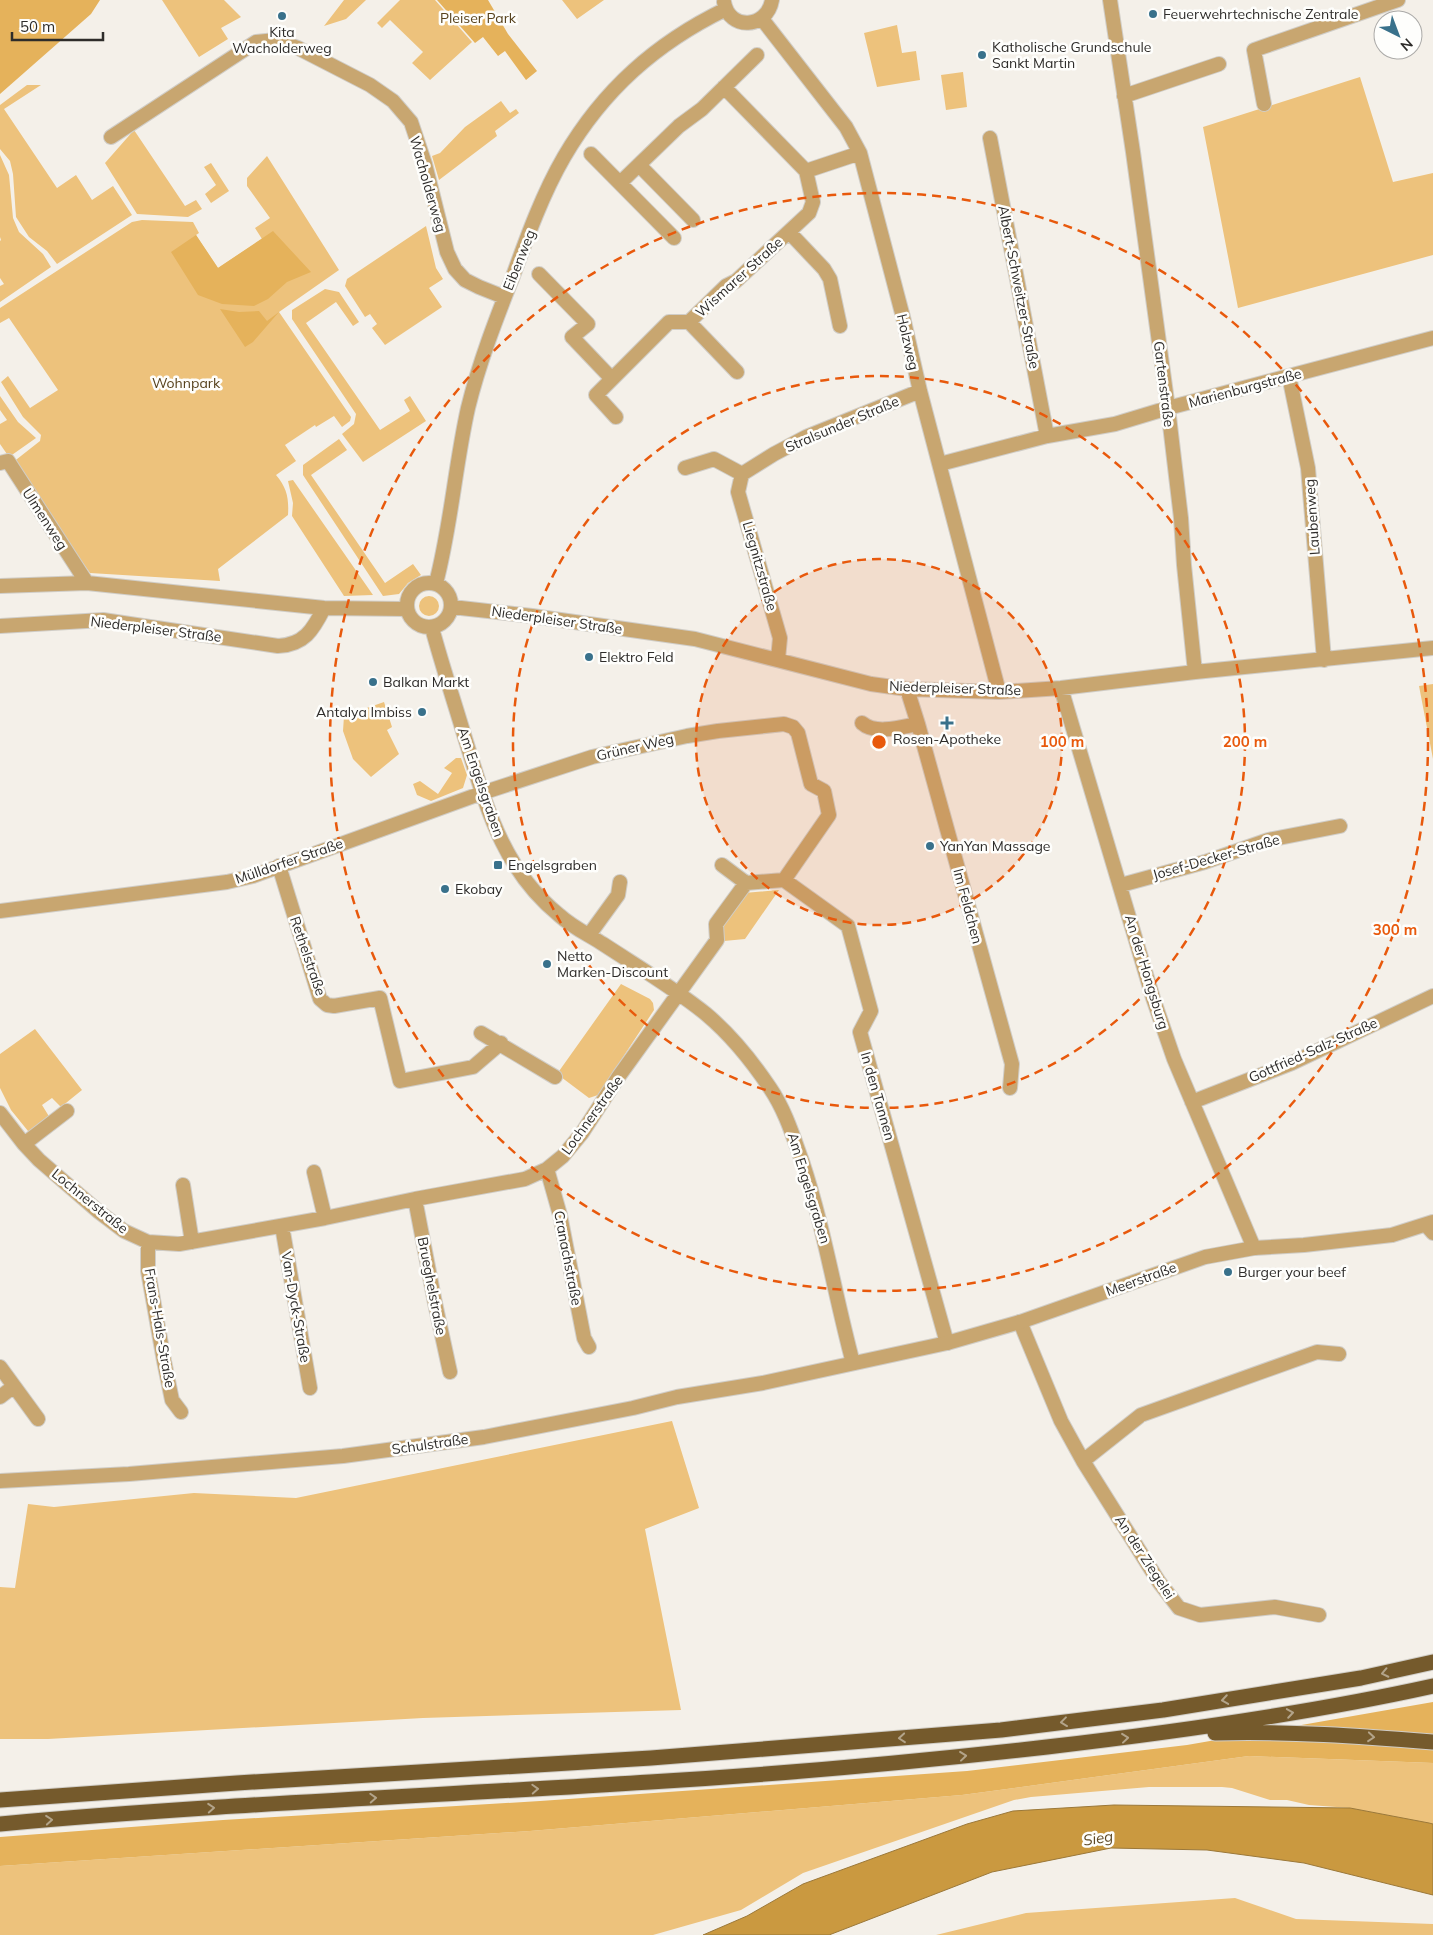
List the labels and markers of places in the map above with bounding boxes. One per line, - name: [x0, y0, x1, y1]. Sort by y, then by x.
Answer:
- place label: Feuerwehrtechnische Zentrale: [1163, 5, 1358, 23]
- marker: Feuerwehrtechnische Zentrale: [1147, 8, 1159, 20]
- marker: Kita Wacholderweg: [276, 10, 288, 22]
- place label: Kita Wacholderweg: [232, 23, 332, 57]
- place label: Katholische Grundschule Sankt Martin: [992, 38, 1152, 72]
- marker: Katholische Grundschule Sankt Martin: [976, 49, 988, 61]
- place label: Elektro Feld: [599, 648, 674, 666]
- marker: Elektro Feld: [583, 651, 595, 663]
- place label: Balkan Markt: [383, 673, 469, 691]
- marker: Balkan Markt: [367, 676, 379, 688]
- place label: Antalya Imbiss: [316, 703, 412, 721]
- marker: Antalya Imbiss: [416, 706, 428, 718]
- marker: Rosen-Apotheke: [941, 717, 953, 729]
- place label: Rosen-Apotheke: [893, 730, 1001, 748]
- centre of rings: [870, 733, 888, 751]
- place label: YanYan Massage: [939, 837, 1050, 855]
- marker: YanYan Massage: [924, 840, 936, 852]
- place label: Engelsgraben: [508, 856, 597, 874]
- marker: Engelsgraben: [492, 859, 504, 871]
- place label: Ekobay: [455, 880, 503, 898]
- marker: Ekobay: [439, 883, 451, 895]
- place label: Netto Marken-Discount: [557, 947, 668, 981]
- marker: Netto Marken-Discount: [541, 958, 553, 970]
- place label: Burger your beef: [1238, 1263, 1346, 1281]
- marker: Burger your beef: [1222, 1266, 1234, 1278]

